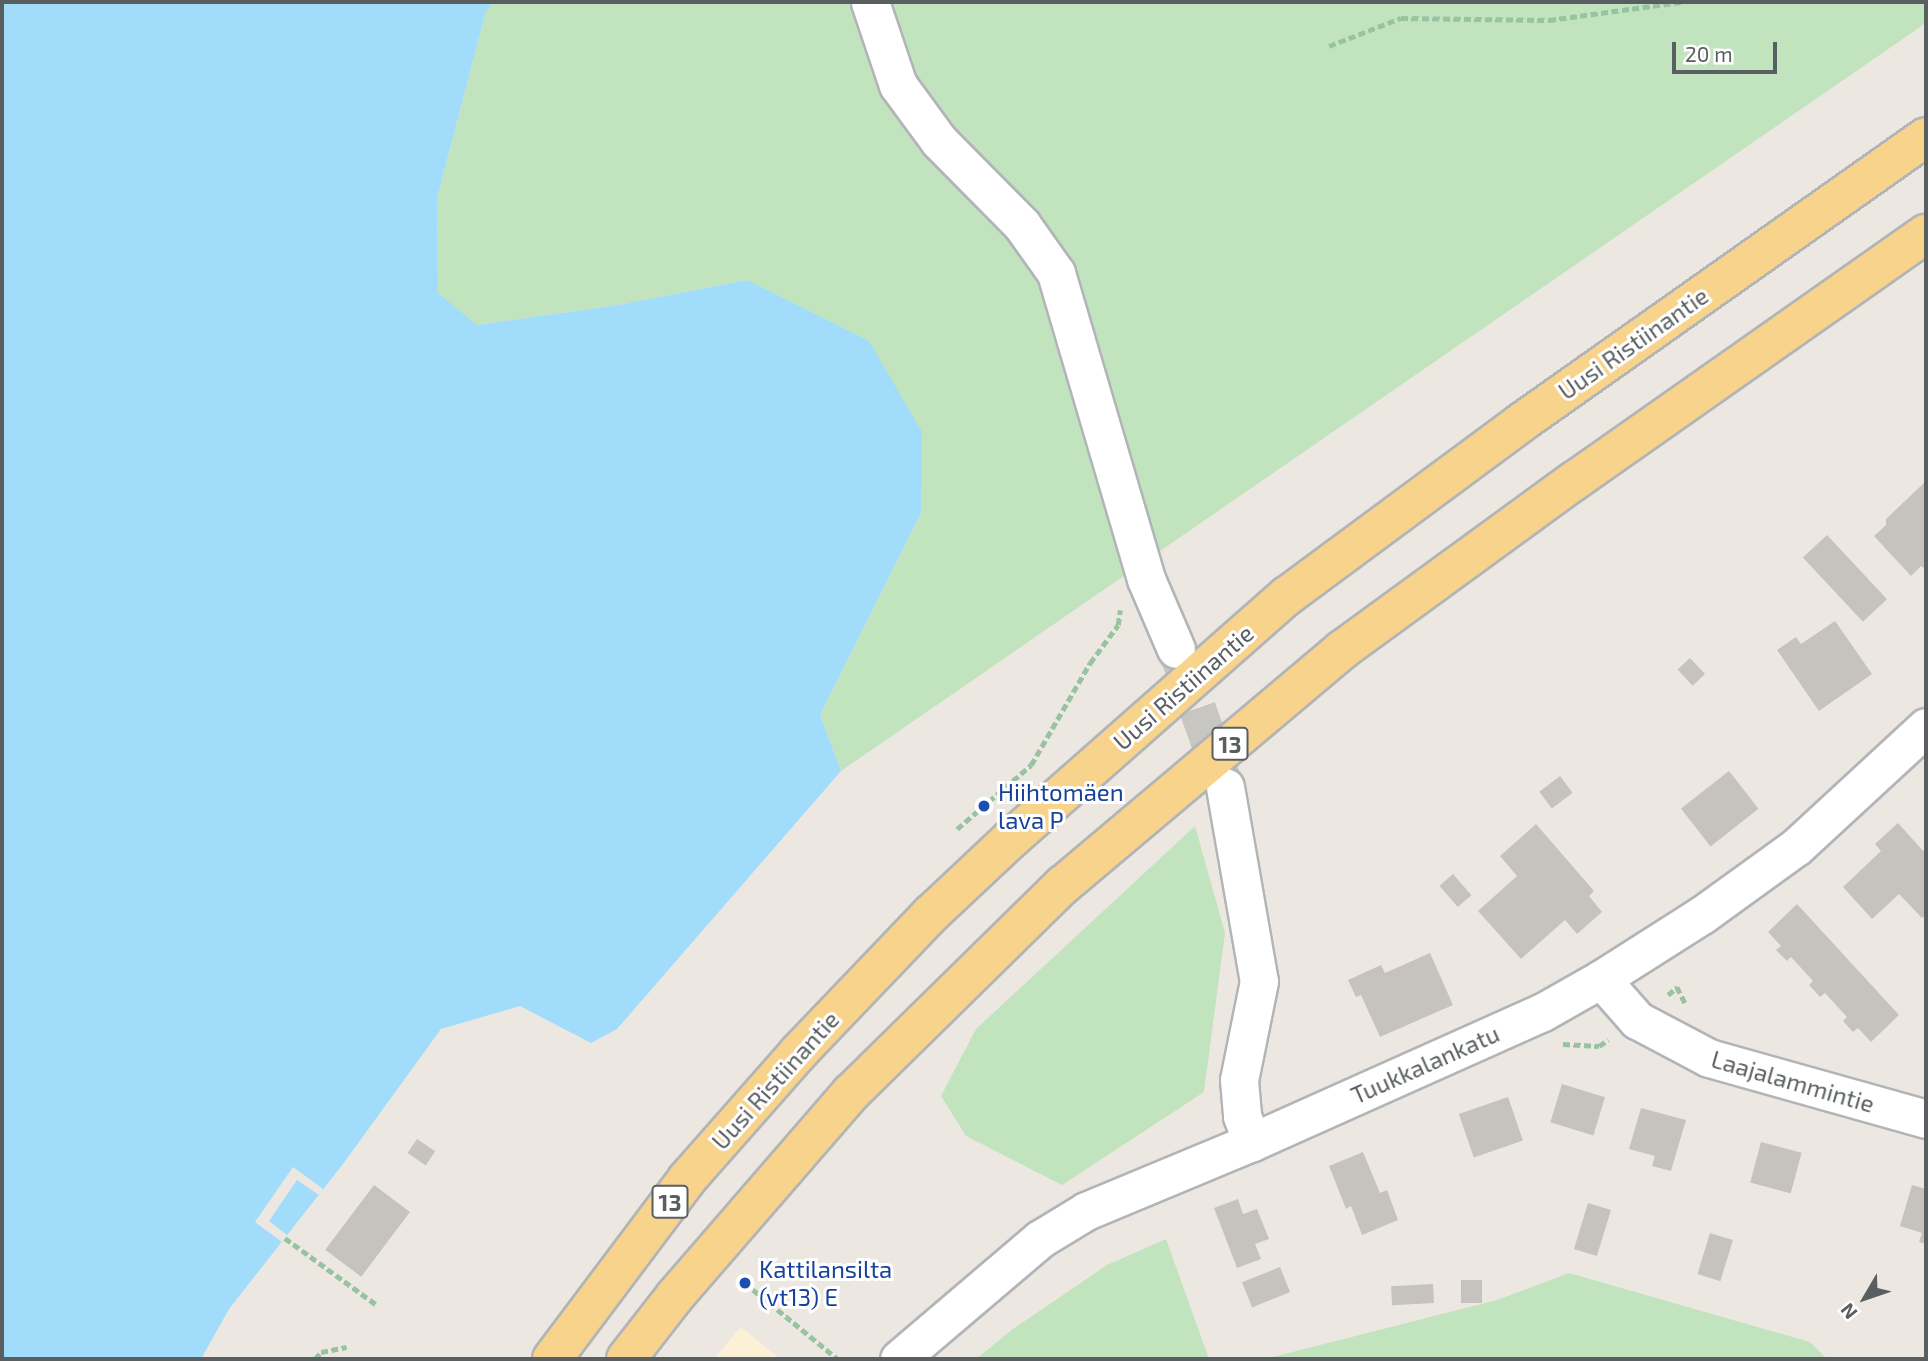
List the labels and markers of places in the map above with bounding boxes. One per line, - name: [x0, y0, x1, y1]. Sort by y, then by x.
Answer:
- place label: Hiihtomäen lava P: [998, 778, 1124, 834]
- marker: Hiihtomäen lava P: [976, 798, 992, 814]
- place label: Kattilansilta (vt13) E: [759, 1255, 892, 1311]
- marker: Kattilansilta (vt13) E: [737, 1275, 753, 1291]

